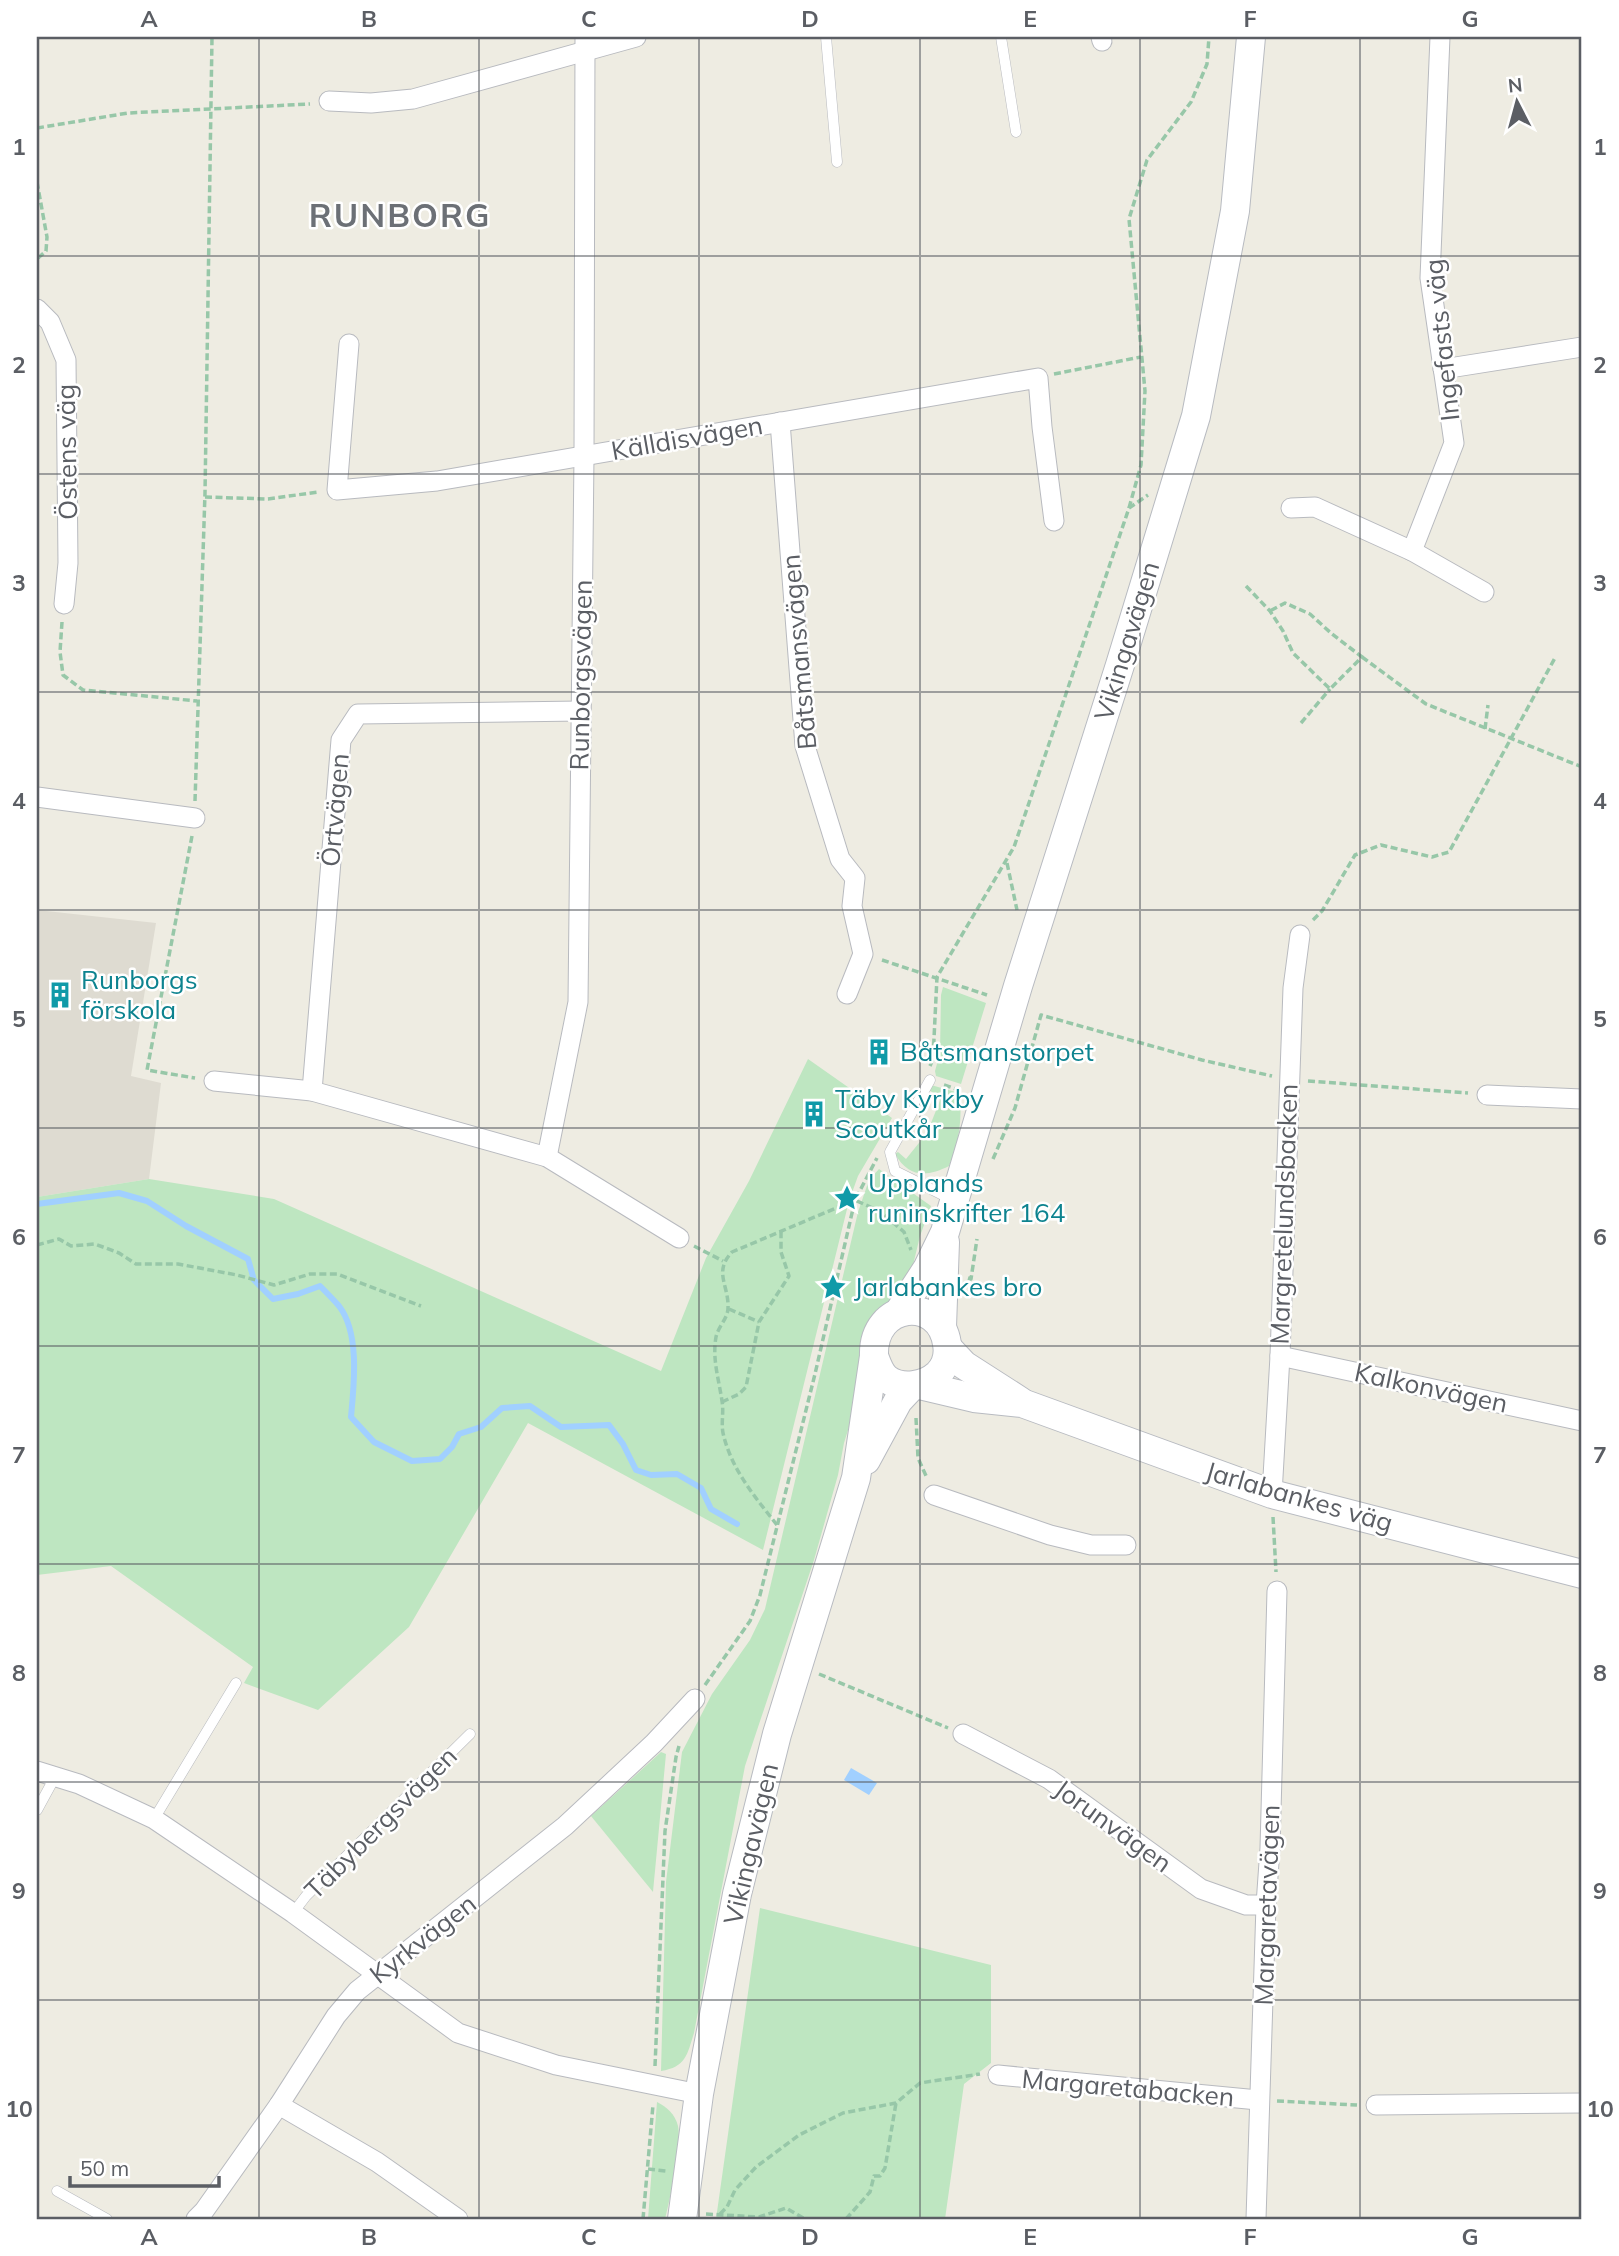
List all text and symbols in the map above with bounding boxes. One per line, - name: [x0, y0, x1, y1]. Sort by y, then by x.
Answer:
- text: A: [140, 4, 158, 33]
- text: B: [361, 4, 377, 33]
- text: C: [581, 4, 597, 33]
- text: D: [801, 4, 819, 33]
- text: E: [1023, 4, 1037, 33]
- text: F: [1243, 4, 1257, 33]
- text: G: [1461, 4, 1479, 33]
- north arrow: [1482, 66, 1552, 136]
- text: N: [1507, 72, 1524, 98]
- text: 1: [12, 132, 26, 161]
- text: 1: [1593, 132, 1607, 161]
- district label: RUNBORG: [309, 194, 491, 235]
- street label: Ingefasts väg: [1417, 257, 1466, 423]
- text: 2: [12, 350, 26, 379]
- text: 2: [1593, 350, 1607, 379]
- street label: Östens väg: [49, 384, 84, 520]
- street label: Källdisvägen: [609, 408, 765, 467]
- street label: Båtsmansvägen: [774, 553, 823, 751]
- street label: Vikingavägen: [1087, 557, 1166, 724]
- text: 3: [12, 568, 26, 597]
- text: 3: [1593, 568, 1607, 597]
- street label: Runborgsvägen: [562, 579, 599, 771]
- street label: Örtvägen: [313, 752, 356, 868]
- text: 4: [12, 786, 26, 815]
- text: 4: [1593, 786, 1607, 815]
- place label: Runborgs förskola: [81, 963, 198, 1026]
- building icon: Runborgs förskola: [45, 980, 75, 1010]
- text: 5: [12, 1004, 26, 1033]
- text: 5: [1593, 1004, 1607, 1033]
- place label: Båtsmanstorpet: [900, 1035, 1094, 1068]
- building icon: Båtsmanstorpet: [864, 1037, 894, 1067]
- place label: Täby Kyrkby Scoutkår: [835, 1082, 984, 1145]
- street label: Margretelundsbacken: [1262, 1083, 1305, 1345]
- building icon: Täby Kyrkby Scoutkår: [799, 1099, 829, 1129]
- place label: Upplands runinskrifter 164: [868, 1166, 1065, 1229]
- place icon: Upplands runinskrifter 164: [832, 1183, 862, 1213]
- text: 6: [12, 1222, 26, 1251]
- text: 6: [1593, 1222, 1607, 1251]
- place label: Jarlabankes bro: [854, 1270, 1042, 1303]
- place icon: Jarlabankes bro: [818, 1272, 848, 1302]
- street label: Kalkonvägen: [1352, 1355, 1511, 1420]
- text: 7: [12, 1440, 26, 1469]
- text: 7: [1593, 1440, 1607, 1469]
- street label: Jarlabankes väg: [1201, 1454, 1397, 1539]
- text: 8: [12, 1658, 26, 1687]
- text: 8: [1593, 1658, 1607, 1687]
- street label: Täbybergsvägen: [297, 1739, 464, 1906]
- street label: Vikingavägen: [716, 1760, 785, 1928]
- street label: Jorunvägen: [1048, 1772, 1179, 1879]
- street label: Margaretavägen: [1247, 1804, 1286, 2006]
- text: 9: [12, 1876, 26, 1905]
- text: 9: [1593, 1876, 1607, 1905]
- street label: Kyrkvägen: [363, 1887, 483, 1991]
- street label: Margaretabacken: [1020, 2062, 1236, 2113]
- text: 10: [5, 2094, 33, 2123]
- text: 10: [1586, 2094, 1614, 2123]
- scale bar: [70, 2144, 219, 2188]
- text: 50 m: [80, 2155, 129, 2181]
- text: A: [140, 2222, 158, 2251]
- text: B: [361, 2222, 377, 2251]
- text: C: [581, 2222, 597, 2251]
- text: D: [801, 2222, 819, 2251]
- text: E: [1023, 2222, 1037, 2251]
- text: F: [1243, 2222, 1257, 2251]
- text: G: [1461, 2222, 1479, 2251]

